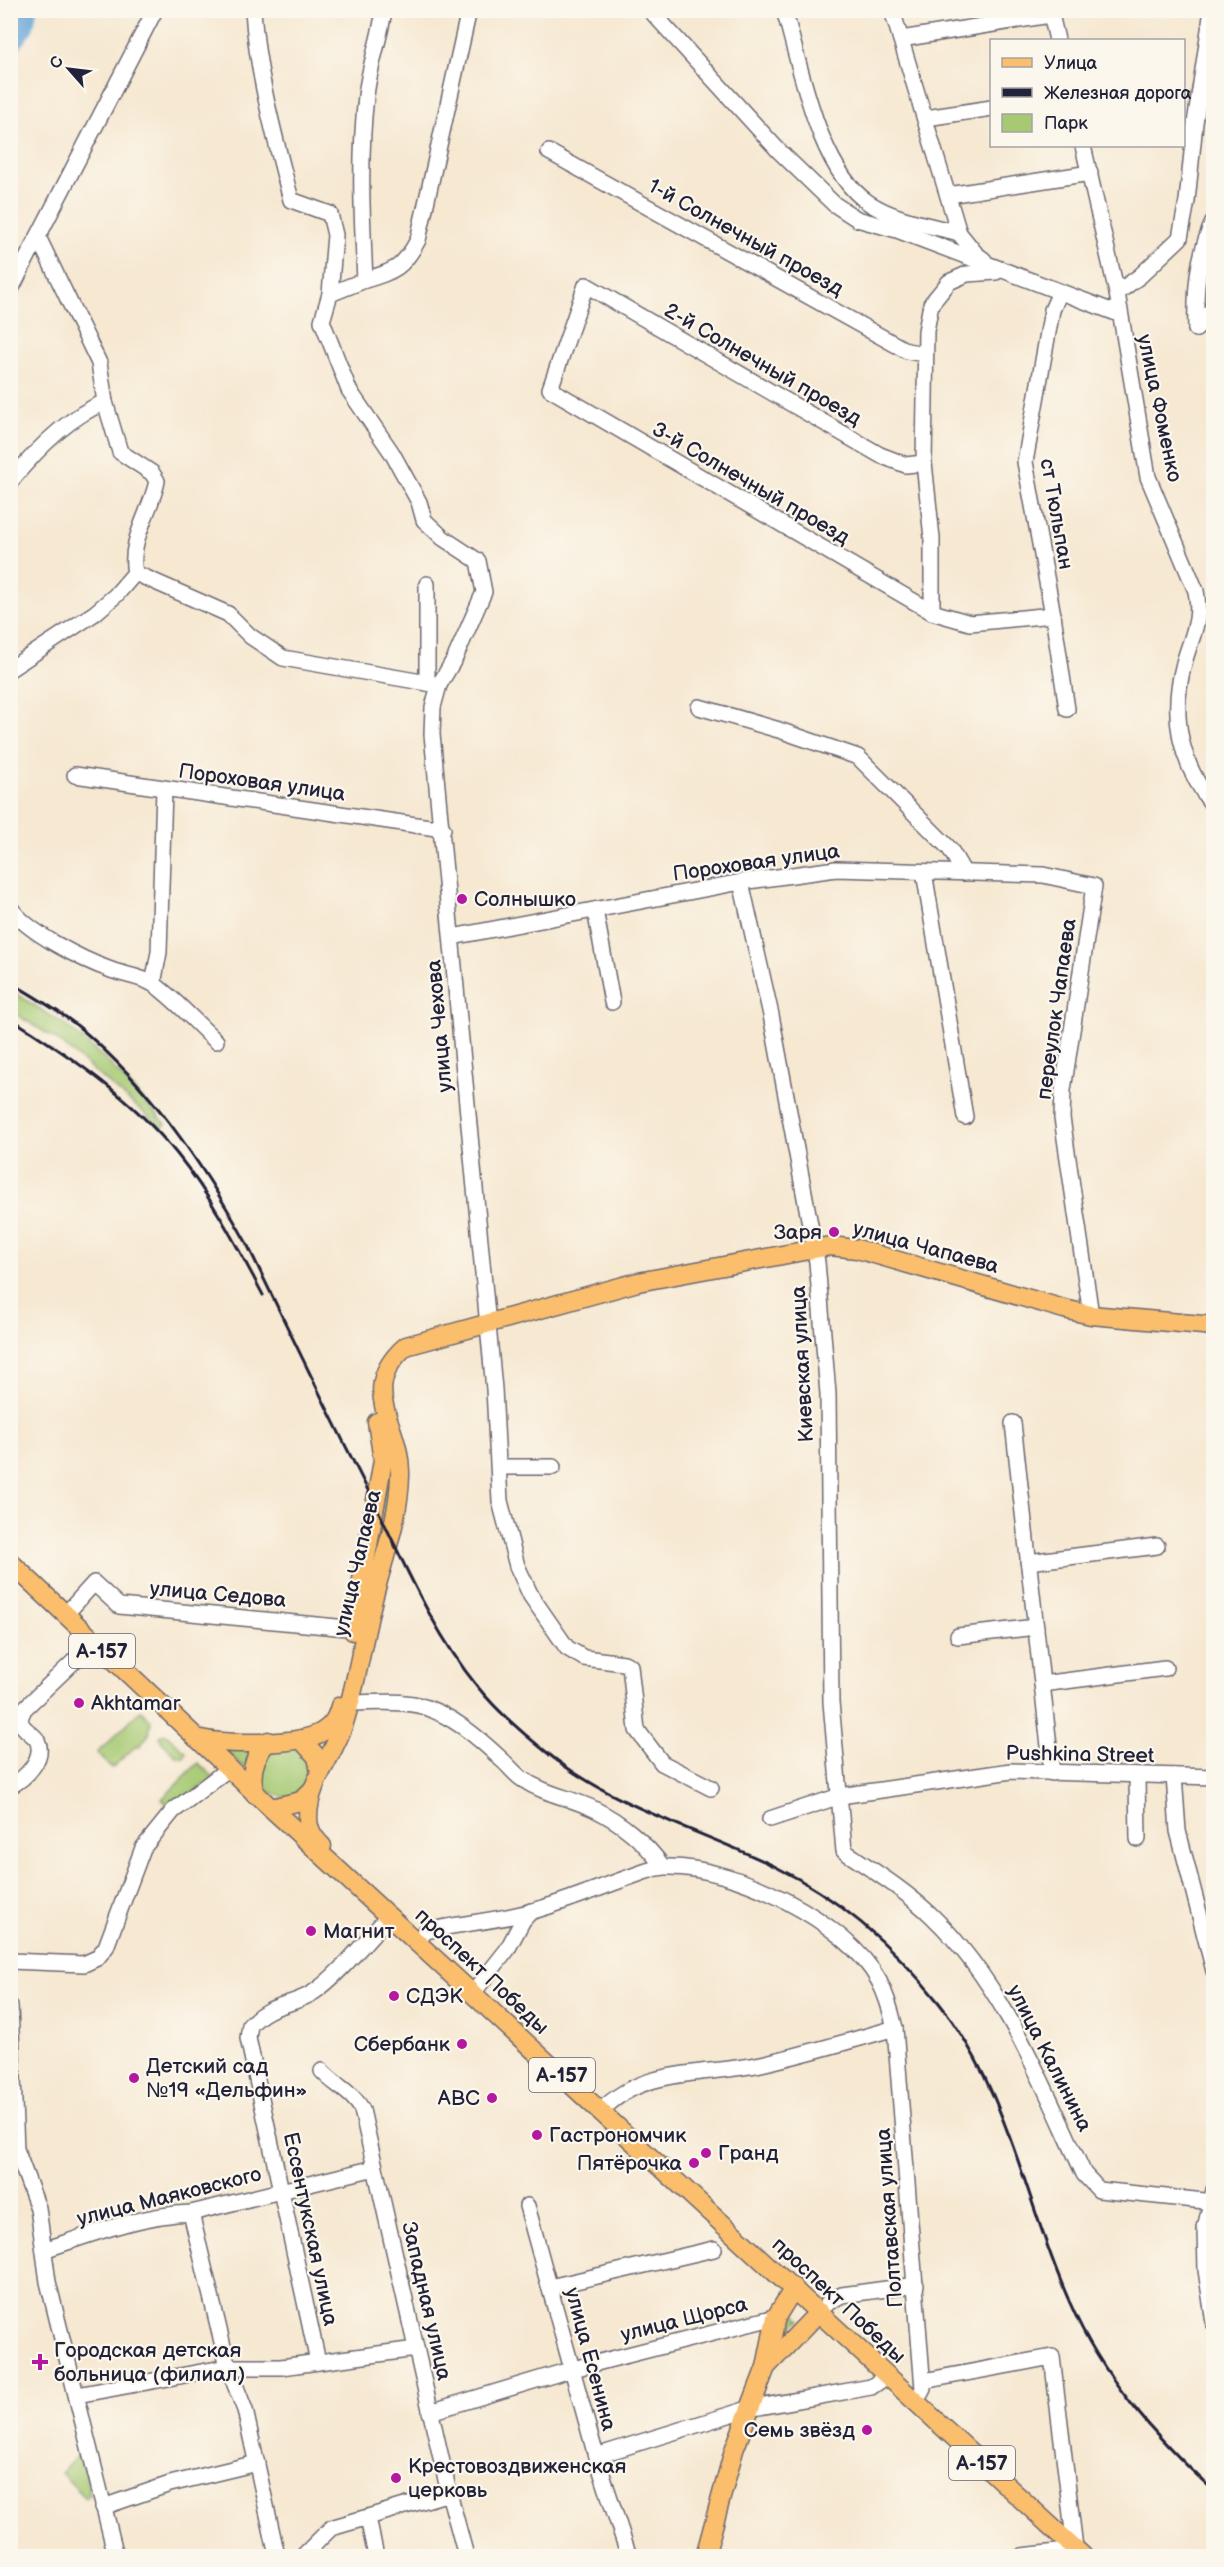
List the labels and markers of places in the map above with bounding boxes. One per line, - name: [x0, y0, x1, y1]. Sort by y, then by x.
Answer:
- place label: Солнышко: [474, 887, 576, 912]
- marker: Солнышко: [455, 892, 469, 906]
- place label: Заря: [774, 1220, 822, 1245]
- marker: Заря: [827, 1225, 841, 1239]
- place label: Akhtamar: [91, 1691, 181, 1716]
- marker: Akhtamar: [72, 1696, 86, 1710]
- place label: Магнит: [323, 1919, 395, 1944]
- marker: Магнит: [304, 1924, 318, 1938]
- place label: СДЭК: [406, 1984, 463, 2009]
- marker: СДЭК: [387, 1989, 401, 2003]
- place label: Сбербанк: [354, 2032, 450, 2057]
- marker: Сбербанк: [455, 2037, 469, 2051]
- place label: Детский сад №19 «Дельфин»: [146, 2054, 307, 2103]
- marker: Детский сад №19 «Дельфин»: [127, 2071, 141, 2085]
- place label: ABC: [438, 2086, 480, 2111]
- marker: ABC: [485, 2091, 499, 2105]
- place label: Гастрономчик: [549, 2123, 686, 2148]
- marker: Гастрономчик: [530, 2128, 544, 2142]
- place label: Гранд: [718, 2141, 779, 2166]
- marker: Гранд: [699, 2146, 713, 2160]
- place label: Пятёрочка: [577, 2151, 683, 2176]
- marker: Пятёрочка: [687, 2156, 701, 2170]
- place label: Городская детская больница (филиал): [54, 2338, 245, 2387]
- marker: Городская детская больница (филиал): [31, 2353, 49, 2371]
- place label: Семь звёзд: [744, 2418, 855, 2443]
- marker: Семь звёзд: [860, 2423, 874, 2437]
- place label: Крестовоздвиженская церковь: [408, 2454, 626, 2503]
- marker: Крестовоздвиженская церковь: [389, 2471, 403, 2485]

